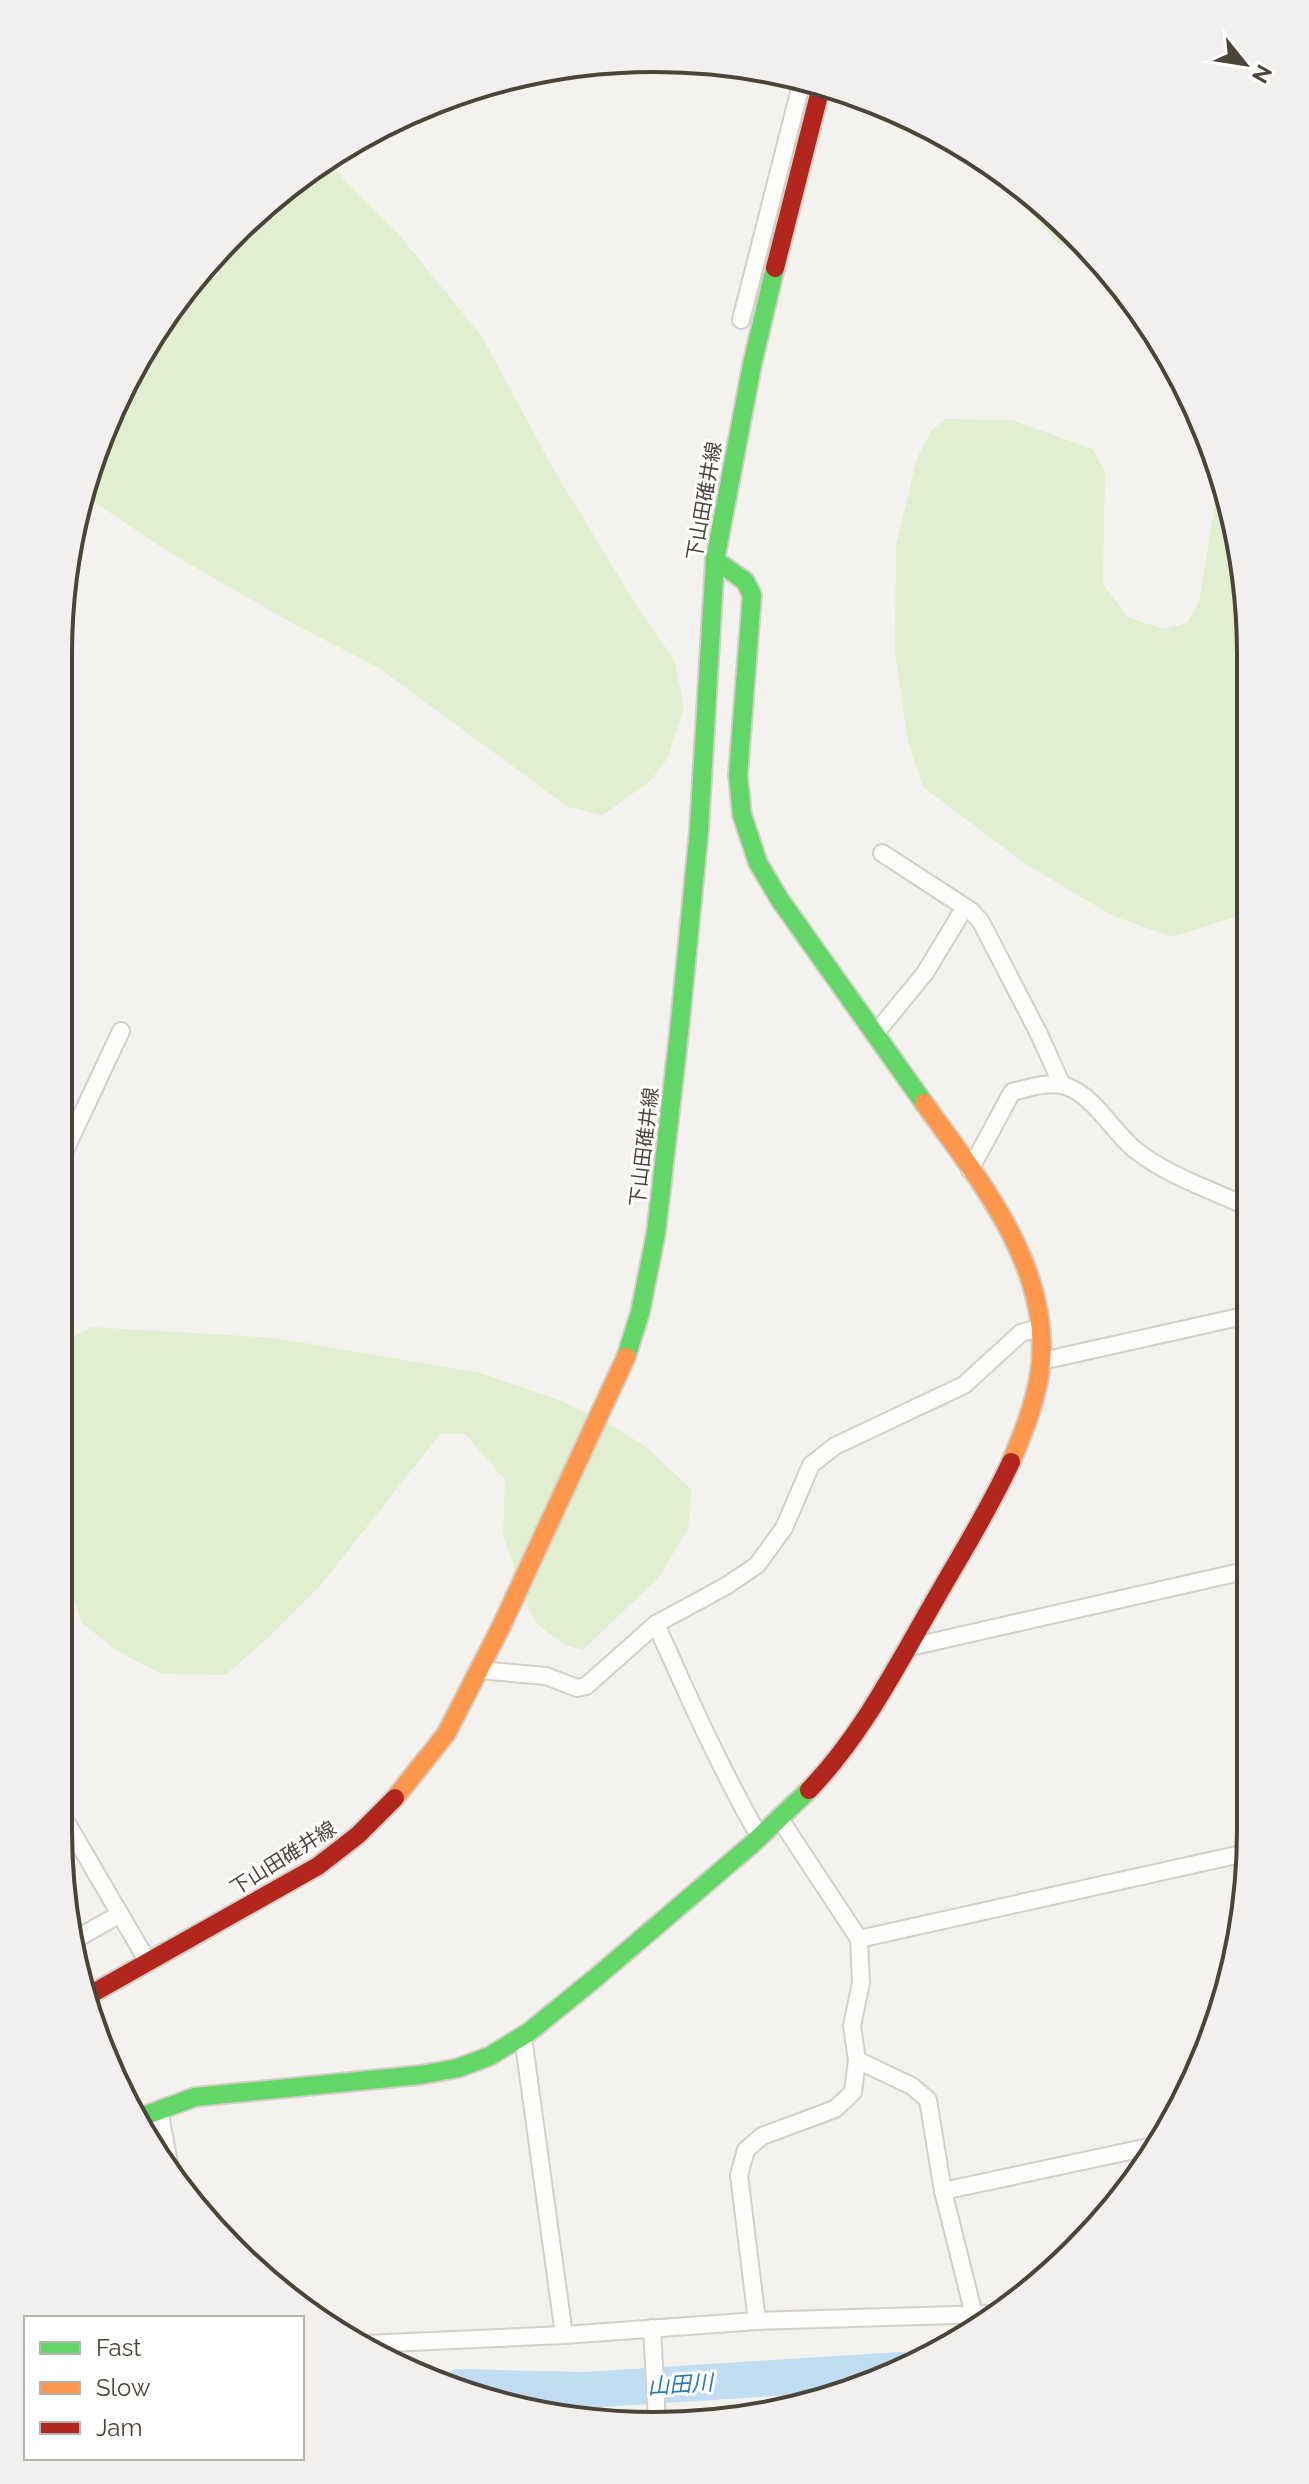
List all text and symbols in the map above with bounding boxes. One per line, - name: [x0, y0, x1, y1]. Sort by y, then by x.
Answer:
- north arrow: [1205, 24, 1285, 104]
- text: N: [1247, 60, 1278, 88]
- street label: 下山田碓井線: [682, 440, 726, 562]
- street label: 下山田碓井線: [625, 1086, 663, 1208]
- street label: 下山田碓井線: [226, 1816, 340, 1900]
- legend: [24, 2316, 304, 2460]
- text: Fast: [96, 2333, 141, 2362]
- water label: 山田川: [646, 2369, 716, 2399]
- text: Slow: [96, 2373, 151, 2402]
- text: Jam: [96, 2413, 142, 2442]

